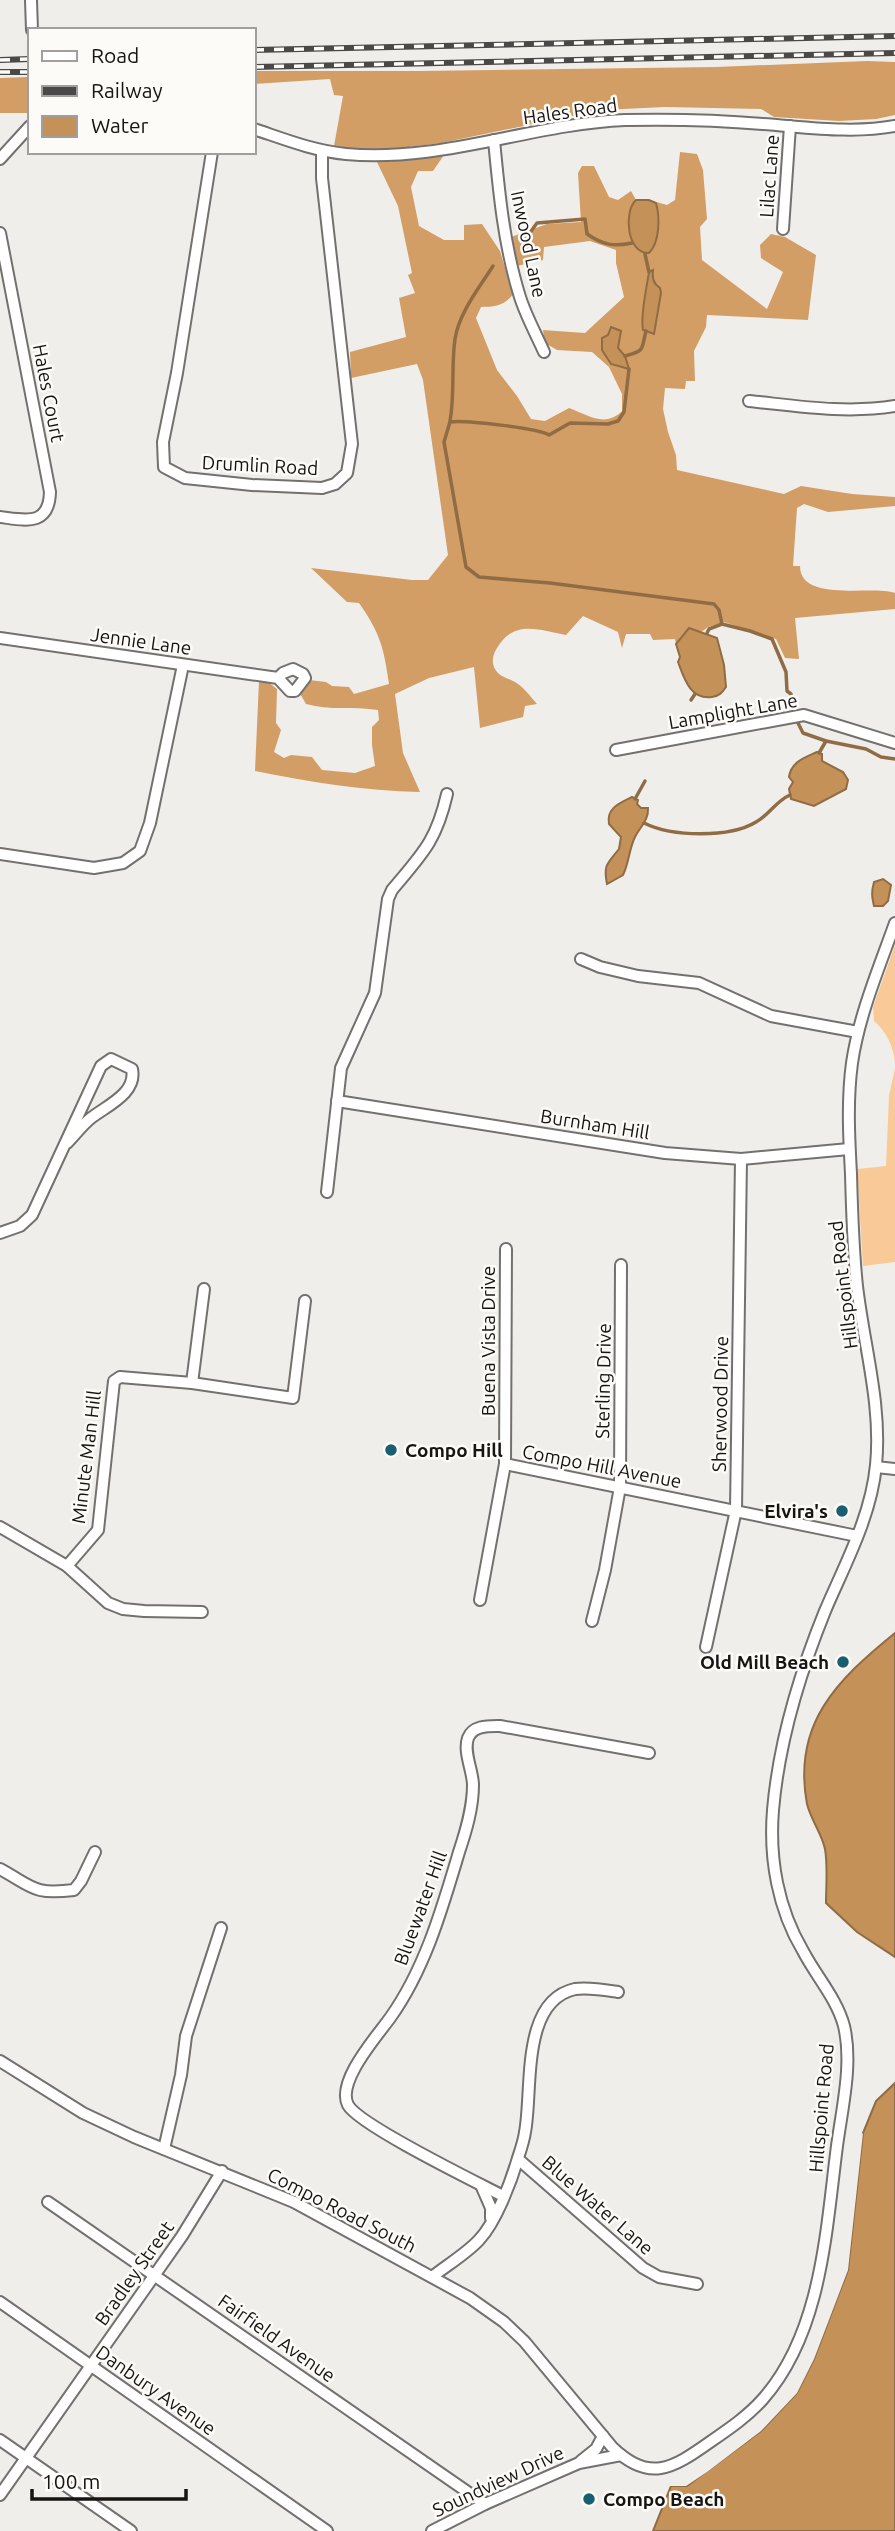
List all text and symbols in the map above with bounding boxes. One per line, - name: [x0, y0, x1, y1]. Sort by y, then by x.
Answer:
- legend: [28, 28, 256, 154]
- text: Road: [91, 43, 139, 67]
- text: Railway: [91, 78, 163, 102]
- street label: Hales Road: [521, 94, 619, 128]
- text: Water: [91, 113, 149, 137]
- street label: Lilac Lane: [755, 134, 783, 218]
- street label: Inwood Lane: [507, 188, 551, 300]
- street label: Hales Court: [29, 342, 69, 444]
- street label: Drumlin Road: [201, 451, 319, 479]
- street label: Jennie Lane: [89, 623, 193, 659]
- street label: Lamplight Lane: [667, 689, 799, 733]
- street label: Burnham Hill: [539, 1105, 651, 1143]
- street label: Hillspoint Road: [824, 1219, 862, 1351]
- street label: Buena Vista Drive: [477, 1266, 499, 1416]
- street label: Sterling Drive: [591, 1323, 615, 1439]
- street label: Sherwood Drive: [708, 1336, 732, 1472]
- street label: Minute Man Hill: [67, 1389, 105, 1525]
- place label: Compo Hill: [405, 1439, 503, 1461]
- street label: Compo Hill Avenue: [520, 1440, 684, 1492]
- marker: Compo Hill: [383, 1442, 399, 1458]
- place label: Elvira's: [764, 1500, 828, 1522]
- marker: Elvira's: [834, 1503, 850, 1519]
- place label: Old Mill Beach: [700, 1651, 829, 1673]
- marker: Old Mill Beach: [835, 1654, 851, 1670]
- street label: Bluewater Hill: [389, 1848, 451, 1968]
- street label: Hillspoint Road: [804, 2043, 838, 2173]
- street label: Blue Water Lane: [538, 2151, 658, 2259]
- street label: Compo Road South: [264, 2163, 420, 2257]
- street label: Bradley Street: [90, 2216, 178, 2329]
- street label: Fairfield Avenue: [214, 2290, 340, 2386]
- street label: Danbury Avenue: [92, 2341, 220, 2439]
- street label: Soundview Drive: [429, 2441, 567, 2521]
- scale bar: [32, 2458, 186, 2502]
- text: 100 m: [42, 2469, 100, 2493]
- place label: Compo Beach: [603, 2488, 724, 2510]
- marker: Compo Beach: [581, 2491, 597, 2507]

